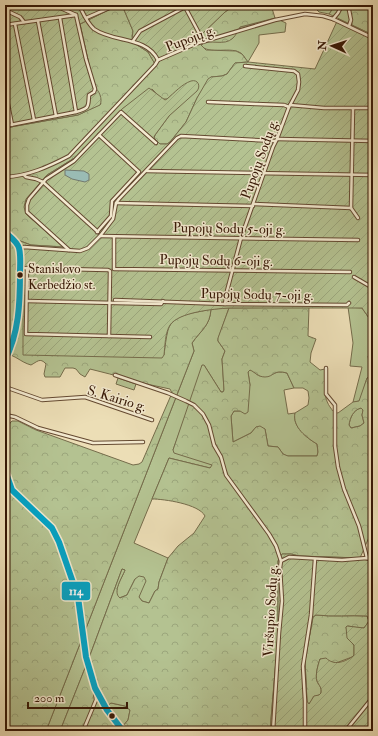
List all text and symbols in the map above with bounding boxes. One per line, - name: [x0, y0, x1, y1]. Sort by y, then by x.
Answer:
- street label: Pupojų g.: [163, 21, 218, 57]
- north arrow: [312, 26, 352, 66]
- text: N: [316, 39, 329, 52]
- street label: Pupojų Sodų g.: [237, 117, 283, 202]
- street label: Pupojų Sodų 5-oji g.: [173, 219, 286, 239]
- street label: Pupojų Sodų 6-oji g.: [159, 251, 273, 271]
- place label: Stanislovo Kerbedžio st.: [28, 261, 95, 293]
- marker: Stanislovo Kerbedžio st.: [15, 270, 25, 280]
- street label: Pupojų Sodų 7-oji g.: [200, 285, 314, 305]
- street label: S. Kairio g.: [85, 381, 149, 416]
- street label: Viršupio Sodų g.: [260, 564, 282, 658]
- line badge: 114: [61, 581, 91, 601]
- text: 114: [69, 585, 84, 599]
- scale bar: [28, 684, 127, 710]
- text: 200 m: [34, 691, 65, 706]
- unlabelled marker: [107, 711, 117, 721]

